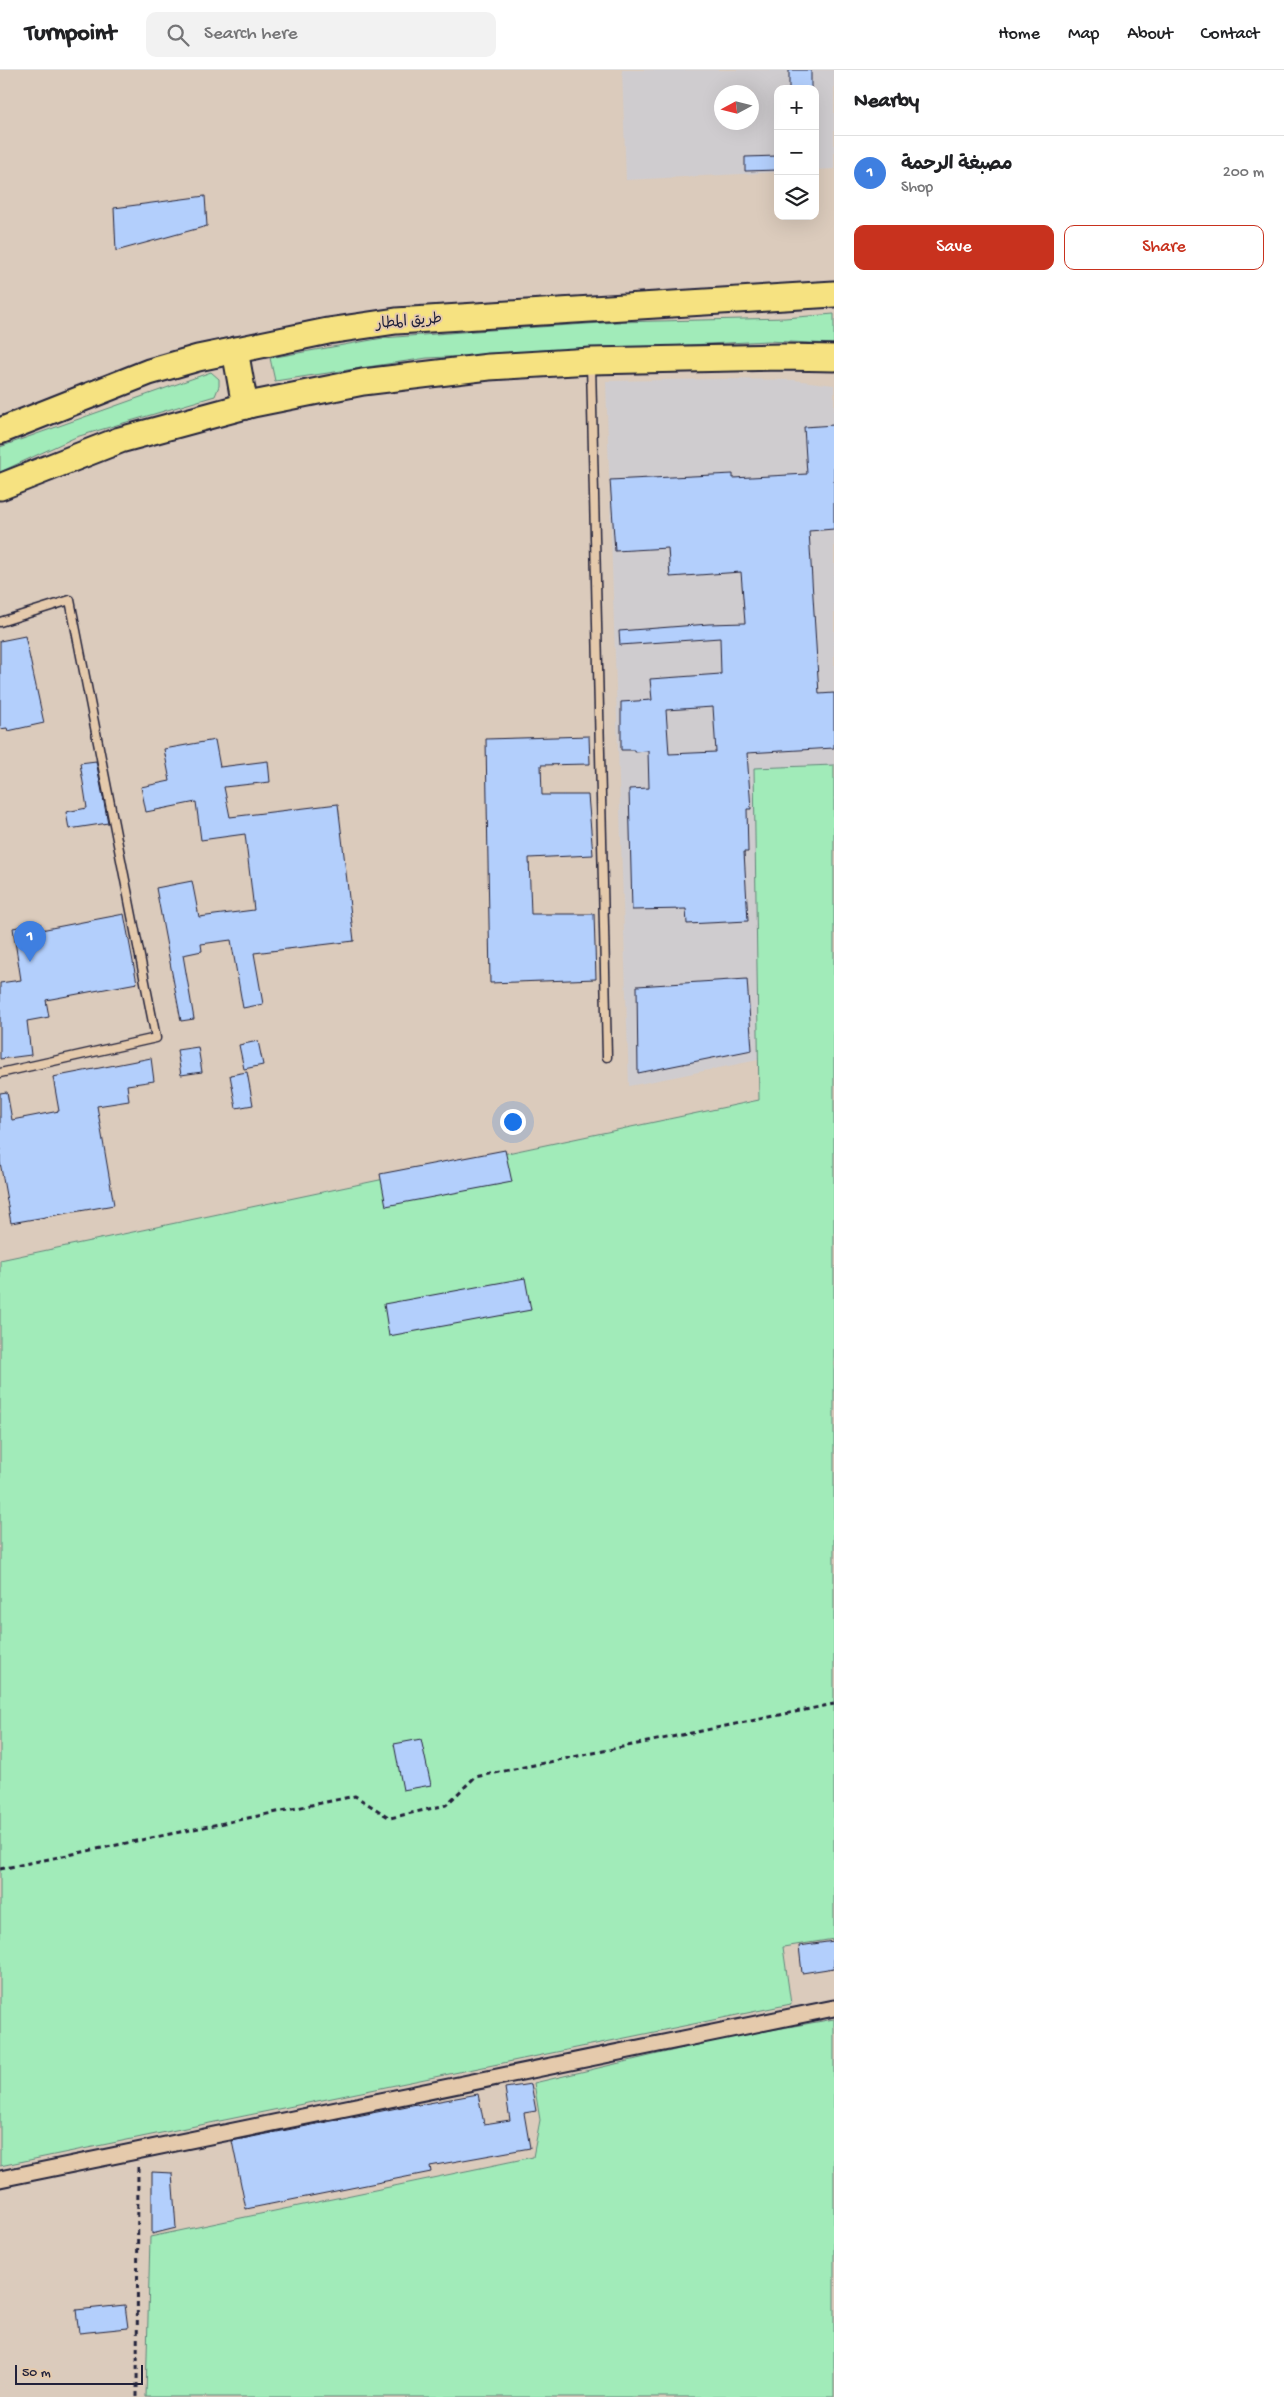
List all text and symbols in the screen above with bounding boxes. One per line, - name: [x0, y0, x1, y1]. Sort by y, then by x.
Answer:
- search box: [146, 12, 496, 57]
- text: Turnpoint: [25, 20, 116, 49]
- icon: search: [164, 21, 192, 49]
- text: Search here: [204, 23, 298, 46]
- text: Home: [998, 24, 1040, 45]
- text: Map: [1068, 24, 1099, 45]
- text: About: [1127, 24, 1173, 45]
- text: Contact: [1201, 24, 1259, 45]
- north arrow: [714, 85, 759, 130]
- map controls: [774, 85, 819, 220]
- button: +: [774, 85, 819, 130]
- text: Nearby: [854, 90, 919, 115]
- button: −: [774, 130, 819, 175]
- text: مصبغة الرحمة: [901, 154, 1013, 177]
- text: 1: [867, 164, 873, 183]
- text: 200 m: [1223, 164, 1264, 183]
- button: layers: [774, 175, 819, 220]
- text: Shop: [901, 179, 933, 198]
- button: Save: [854, 225, 1054, 270]
- button: Share: [1064, 225, 1264, 270]
- street label: طريق المطار: [374, 310, 443, 334]
- pin: 1: [14, 921, 46, 962]
- your location: [500, 1109, 526, 1135]
- scale bar: [15, 2362, 142, 2385]
- text: 50 m: [22, 2365, 51, 2382]

